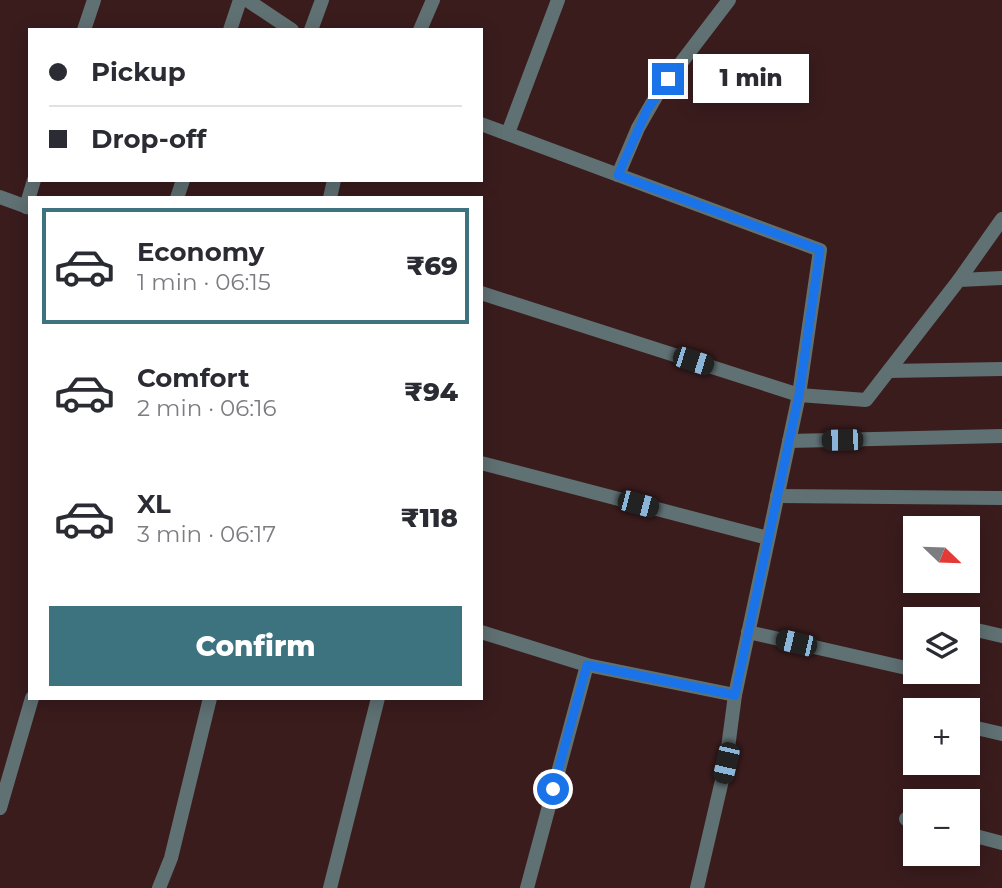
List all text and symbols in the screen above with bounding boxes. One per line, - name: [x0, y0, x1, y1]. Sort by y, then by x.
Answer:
- callout: 1 min: [692, 55, 808, 104]
- text: Pickup: [91, 56, 186, 88]
- route end: [652, 63, 684, 95]
- text: 1 min: [719, 64, 783, 92]
- text: Drop-off: [91, 123, 206, 155]
- icon: car: [53, 235, 116, 298]
- text: Economy: [137, 236, 264, 268]
- text: ₹69: [406, 250, 458, 282]
- text: 1 min · 06:15: [137, 268, 271, 296]
- car: [670, 345, 717, 377]
- icon: car: [53, 361, 116, 424]
- text: Comfort: [137, 362, 249, 394]
- text: ₹94: [404, 376, 458, 408]
- text: 2 min · 06:16: [137, 394, 277, 422]
- car: [821, 429, 864, 451]
- icon: car: [53, 487, 116, 550]
- text: XL: [137, 488, 171, 520]
- car: [615, 488, 662, 520]
- text: ₹118: [401, 502, 458, 534]
- north arrow: [903, 516, 980, 593]
- map controls: [903, 516, 980, 866]
- text: 3 min · 06:17: [137, 520, 276, 548]
- button: Confirm: [49, 606, 462, 686]
- button: layers: [903, 607, 980, 684]
- car: [774, 628, 819, 658]
- button: +: [903, 698, 980, 775]
- car: [712, 740, 741, 786]
- route start: [537, 773, 569, 805]
- button: −: [903, 789, 980, 866]

